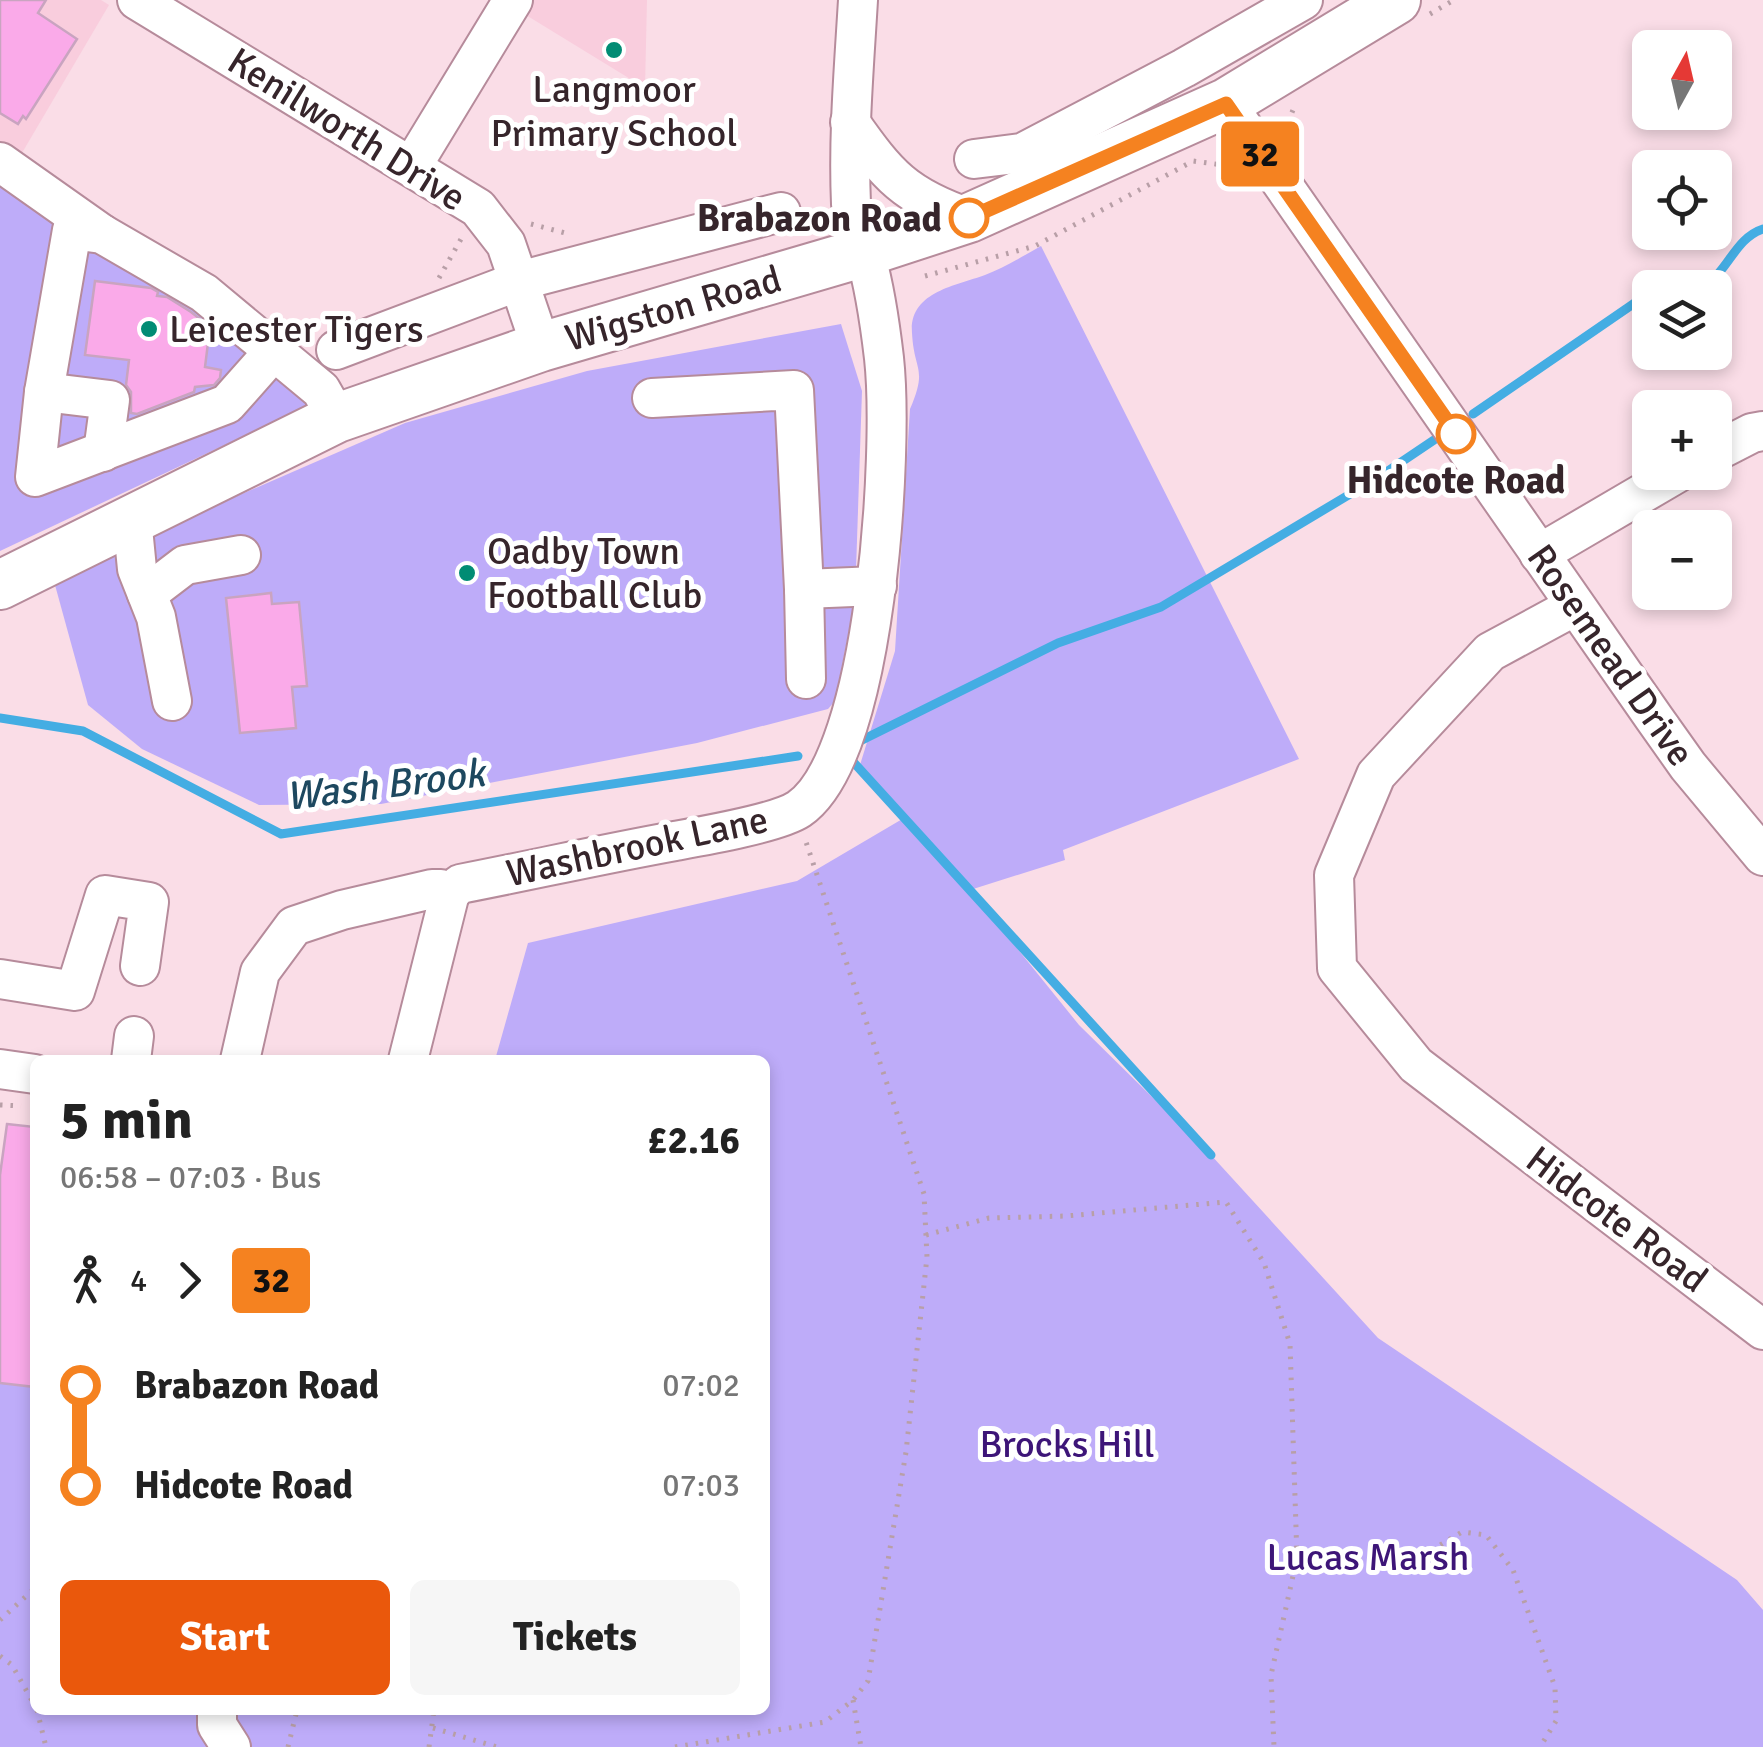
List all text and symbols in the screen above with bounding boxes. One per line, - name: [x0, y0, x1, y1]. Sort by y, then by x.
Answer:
- north arrow: [1632, 30, 1732, 130]
- map controls: [1632, 30, 1732, 610]
- street label: Kenilworth Drive: [219, 37, 474, 221]
- marker: Langmoor Primary School: [603, 39, 625, 61]
- place label: Langmoor Primary School: [491, 66, 737, 157]
- line badge: 32: [1215, 122, 1305, 186]
- text: 32: [1241, 133, 1279, 176]
- button: locate: [1632, 150, 1732, 250]
- place label: Brabazon Road: [697, 195, 942, 242]
- marker: Brabazon Road: [950, 199, 988, 237]
- street label: Wigston Road: [560, 255, 787, 362]
- button: layers: [1632, 270, 1732, 370]
- place label: Leicester Tigers: [169, 306, 424, 353]
- marker: Leicester Tigers: [138, 318, 160, 340]
- button: +: [1632, 390, 1732, 490]
- marker: Hidcote Road: [1437, 415, 1475, 453]
- place label: Hidcote Road: [1346, 457, 1566, 504]
- button: −: [1632, 510, 1732, 610]
- place label: Oadby Town Football Club: [487, 528, 702, 619]
- street label: Rosemead Drive: [1517, 535, 1704, 775]
- marker: Oadby Town Football Club: [456, 562, 478, 584]
- water label: Wash Brook: [283, 748, 490, 822]
- street label: Washbrook Lane: [502, 796, 772, 897]
- text: 5 min: [60, 1086, 193, 1154]
- text: £2.16: [647, 1117, 740, 1164]
- street label: Hidcote Road: [1517, 1136, 1717, 1303]
- text: 06:58 – 07:03 · Bus: [60, 1158, 321, 1197]
- icon: walk: [60, 1253, 115, 1308]
- icon: forward: [162, 1253, 217, 1308]
- text: 32: [252, 1259, 290, 1302]
- text: 4: [130, 1261, 147, 1300]
- text: Brabazon Road: [134, 1362, 379, 1409]
- text: 07:02: [662, 1366, 740, 1405]
- park label: Brocks Hill: [979, 1421, 1155, 1468]
- text: Hidcote Road: [134, 1462, 353, 1509]
- text: 07:03: [662, 1466, 740, 1505]
- park label: Lucas Marsh: [1266, 1534, 1470, 1581]
- button: Start: [60, 1580, 390, 1695]
- button: Tickets: [410, 1580, 740, 1695]

